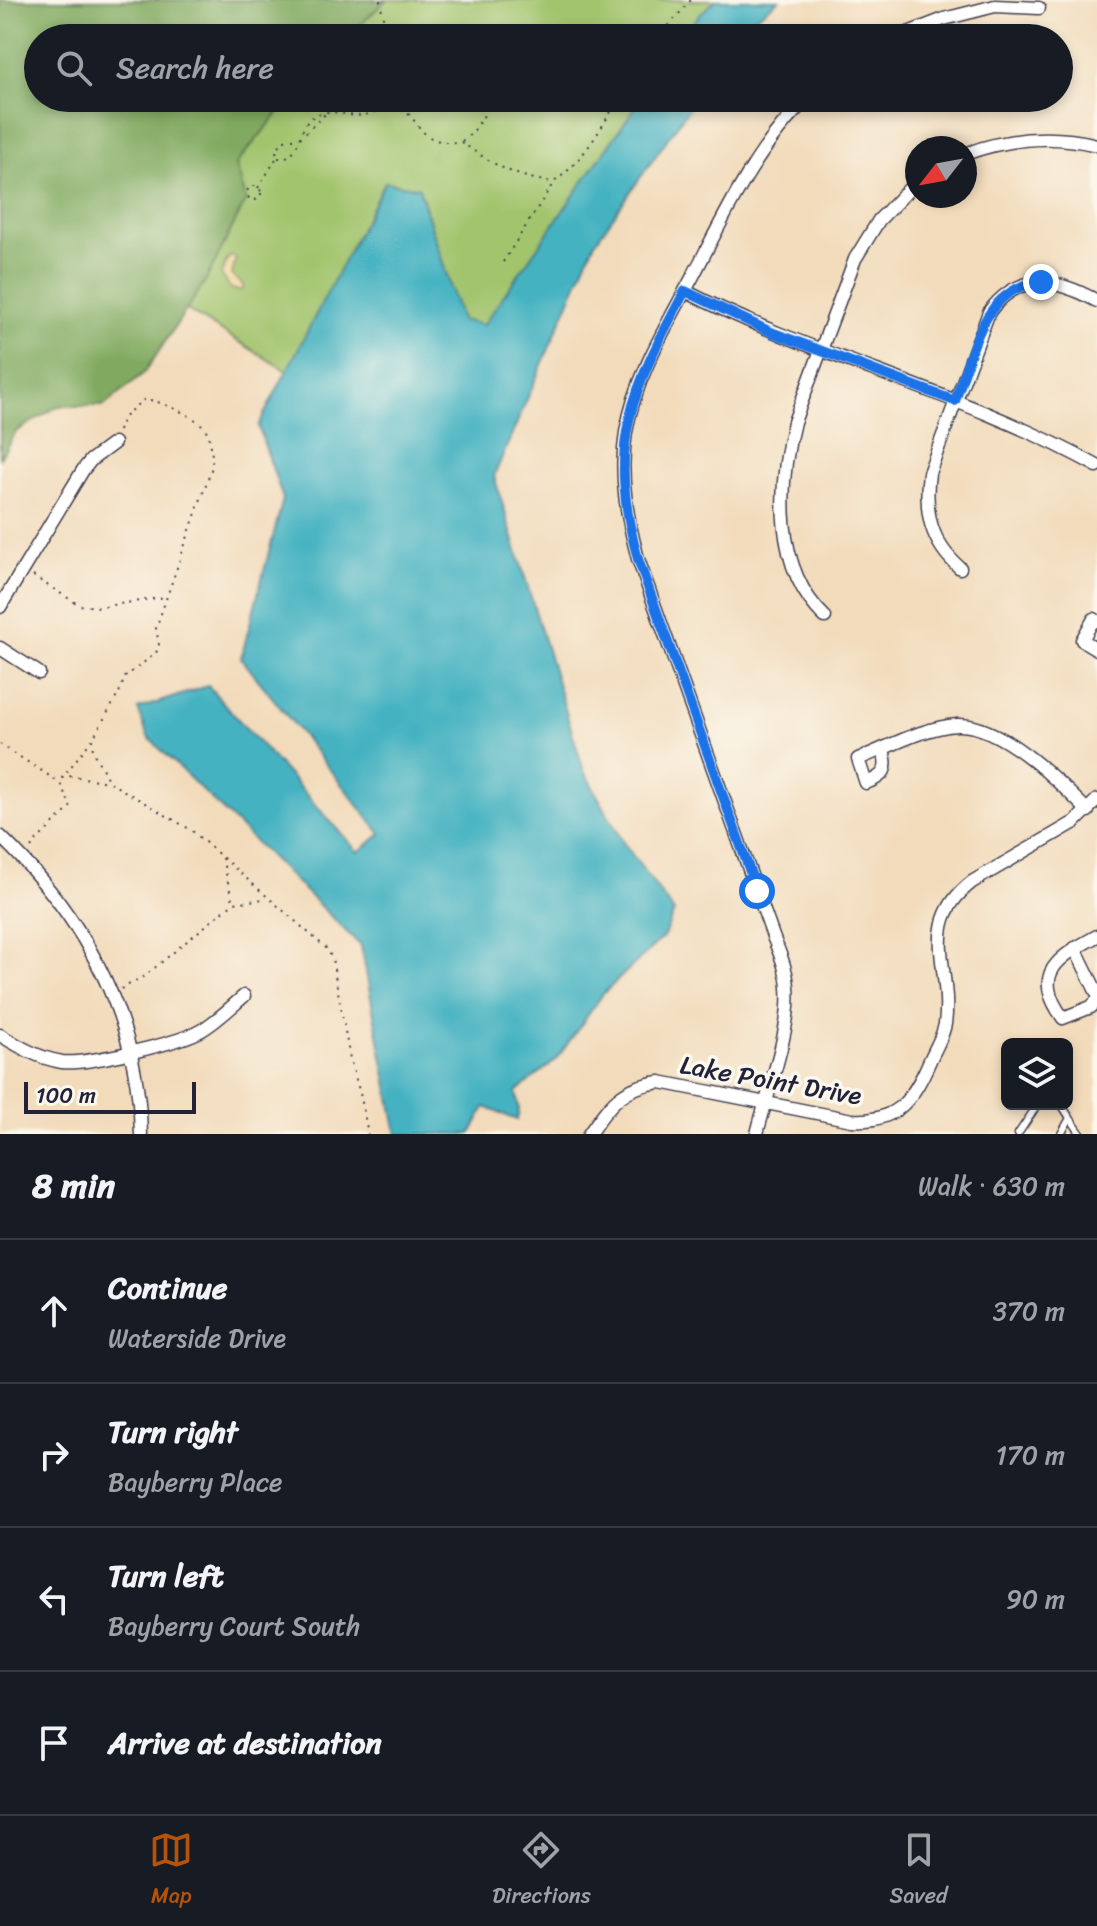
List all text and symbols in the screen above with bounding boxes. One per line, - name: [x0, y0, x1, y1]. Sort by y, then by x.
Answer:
- search box: [24, 24, 1073, 112]
- text: Search here: [116, 41, 274, 95]
- icon: search: [52, 46, 96, 90]
- north arrow: [905, 136, 977, 208]
- route end: [1023, 264, 1059, 300]
- route start: [739, 873, 775, 909]
- map controls: [1001, 1038, 1073, 1110]
- button: layers: [1001, 1038, 1073, 1110]
- street label: Lake Point Drive: [677, 1041, 866, 1119]
- text: 100 m: [36, 1076, 96, 1115]
- scale bar: [24, 1078, 196, 1114]
- text: 8 min: [32, 1156, 115, 1216]
- text: Walk · 630 m: [918, 1163, 1065, 1209]
- text: Continue: [108, 1261, 227, 1315]
- text: 370 m: [993, 1288, 1065, 1334]
- icon: ahead: [32, 1289, 76, 1333]
- text: Waterside Drive: [108, 1315, 286, 1361]
- text: Turn right: [108, 1405, 238, 1459]
- text: 170 m: [996, 1432, 1065, 1478]
- icon: right: [32, 1433, 76, 1477]
- text: Bayberry Place: [108, 1459, 282, 1505]
- text: Turn left: [108, 1549, 224, 1603]
- text: 90 m: [1006, 1576, 1065, 1622]
- icon: left: [32, 1577, 76, 1621]
- text: Bayberry Court South: [108, 1603, 360, 1649]
- text: Arrive at destination: [108, 1716, 382, 1770]
- icon: arrive: [32, 1721, 76, 1765]
- tab: Map: [149, 1828, 193, 1915]
- tab: Directions: [492, 1828, 591, 1915]
- tab: Saved: [890, 1828, 948, 1915]

